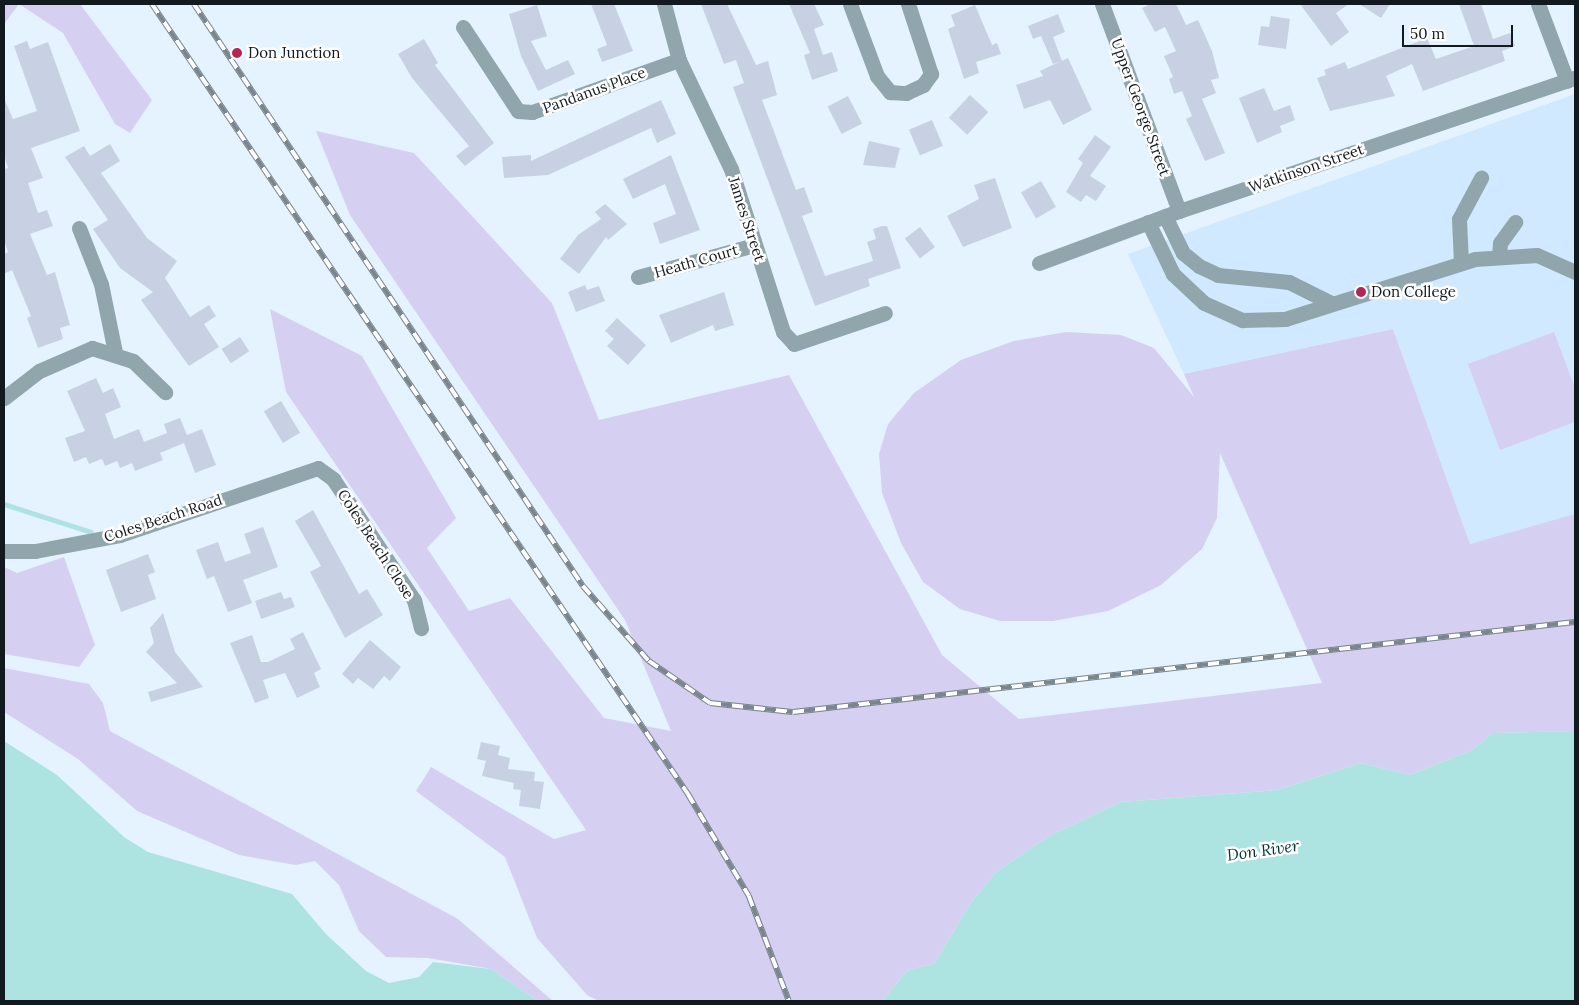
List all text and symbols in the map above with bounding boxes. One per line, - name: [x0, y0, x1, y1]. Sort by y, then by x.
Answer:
- scale bar: [1404, 15, 1515, 47]
- text: 50 m: [1410, 24, 1445, 43]
- street label: Upper George Street: [1108, 36, 1174, 178]
- place label: Don Junction: [248, 44, 340, 62]
- marker: Don Junction: [230, 46, 244, 60]
- street label: Pandanus Place: [540, 63, 648, 117]
- street label: Watkinson Street: [1246, 140, 1366, 196]
- street label: James Street: [725, 174, 769, 264]
- street label: Heath Court: [652, 240, 740, 282]
- place label: Don College: [1371, 283, 1456, 301]
- marker: Don College: [1355, 286, 1367, 298]
- street label: Coles Beach Close: [334, 486, 418, 602]
- street label: Coles Beach Road: [102, 490, 224, 546]
- water label: Don River: [1226, 835, 1300, 865]

